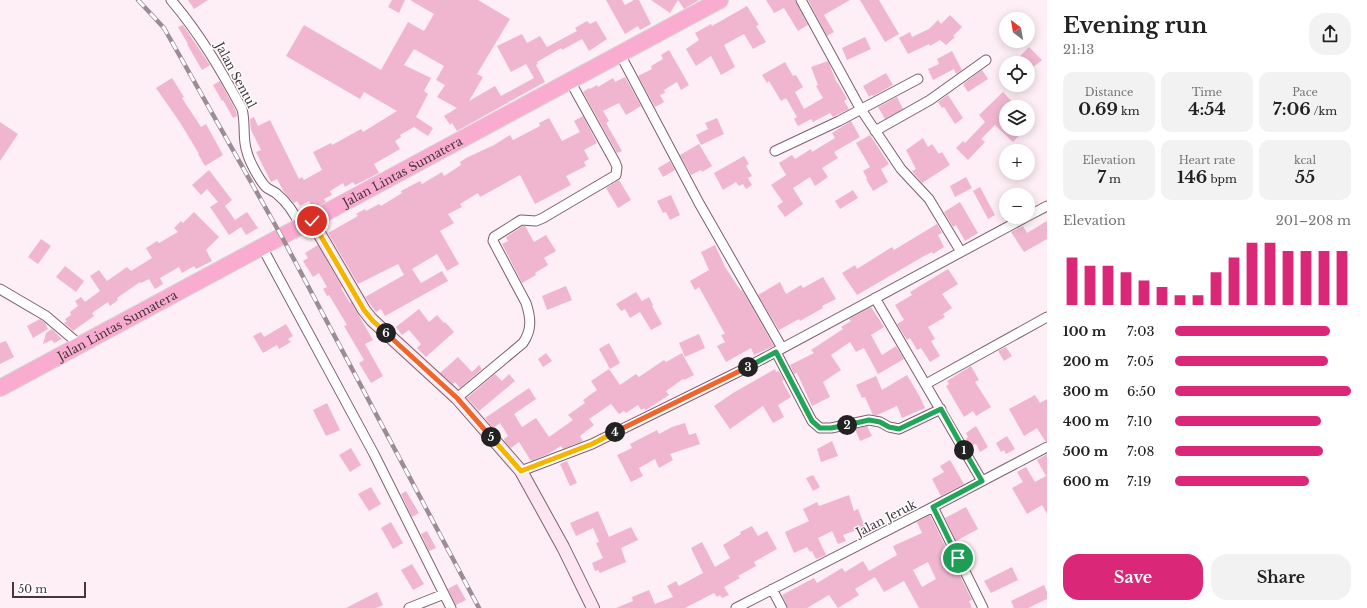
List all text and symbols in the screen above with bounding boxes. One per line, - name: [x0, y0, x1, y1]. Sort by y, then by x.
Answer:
- north arrow: [999, 12, 1035, 48]
- map controls: [999, 12, 1035, 224]
- text: Evening run: [1063, 12, 1207, 39]
- button: share: [1309, 13, 1351, 55]
- street label: Jalan Sentul: [211, 38, 260, 111]
- text: 21:13: [1063, 41, 1094, 58]
- button: locate: [999, 56, 1035, 92]
- text: Distance: [1085, 85, 1133, 99]
- text: Time: [1192, 85, 1222, 99]
- text: Pace: [1292, 85, 1318, 99]
- text: 0.69: [1078, 99, 1118, 120]
- text: 4:54: [1188, 99, 1226, 120]
- text: 7:06: [1273, 99, 1311, 120]
- button: layers: [999, 100, 1035, 136]
- text: km: [1118, 104, 1140, 118]
- text: /km: [1311, 104, 1337, 118]
- street label: Jalan Lintas Sumatera: [338, 133, 465, 210]
- button: +: [999, 144, 1035, 180]
- text: Elevation: [1082, 153, 1136, 167]
- text: Heart rate: [1179, 153, 1235, 167]
- text: kcal: [1294, 153, 1316, 167]
- text: 7: [1097, 167, 1106, 188]
- text: 146: [1177, 167, 1207, 188]
- text: 55: [1295, 167, 1315, 188]
- text: m: [1106, 172, 1121, 186]
- text: bpm: [1207, 172, 1237, 186]
- button: −: [999, 188, 1035, 224]
- pin: [295, 204, 329, 238]
- icon: check: [301, 210, 323, 232]
- text: Elevation: [1063, 212, 1126, 229]
- text: 201–208 m: [1276, 212, 1351, 229]
- street label: Jalan Lintas Sumatera: [53, 286, 180, 364]
- pin: 6: [376, 323, 396, 343]
- text: 100 m: [1063, 323, 1106, 340]
- text: 7:03: [1127, 323, 1155, 340]
- text: 6: [382, 326, 390, 340]
- text: 200 m: [1063, 353, 1109, 370]
- text: 7:05: [1127, 353, 1154, 370]
- pin: 3: [738, 357, 758, 377]
- text: 3: [744, 360, 752, 374]
- text: 300 m: [1063, 383, 1109, 400]
- text: 6:50: [1127, 383, 1156, 400]
- text: 400 m: [1063, 413, 1109, 430]
- text: 7:10: [1127, 413, 1152, 430]
- pin: 2: [837, 415, 857, 435]
- text: 2: [843, 418, 851, 432]
- pin: 4: [605, 422, 625, 442]
- text: 4: [611, 425, 619, 439]
- pin: 5: [481, 427, 501, 447]
- text: 5: [488, 430, 494, 444]
- pin: 1: [954, 440, 974, 460]
- text: 1: [962, 443, 966, 457]
- text: 500 m: [1063, 443, 1108, 460]
- text: 7:08: [1127, 443, 1154, 460]
- text: 600 m: [1063, 473, 1109, 490]
- text: 7:19: [1127, 473, 1151, 490]
- street label: Jalan Jeruk: [852, 496, 919, 541]
- pin: [941, 541, 975, 575]
- icon: arrive: [947, 547, 969, 569]
- button: Save: [1063, 554, 1203, 600]
- button: Share: [1211, 554, 1351, 600]
- scale bar: [12, 580, 86, 599]
- text: 50 m: [18, 582, 47, 596]

